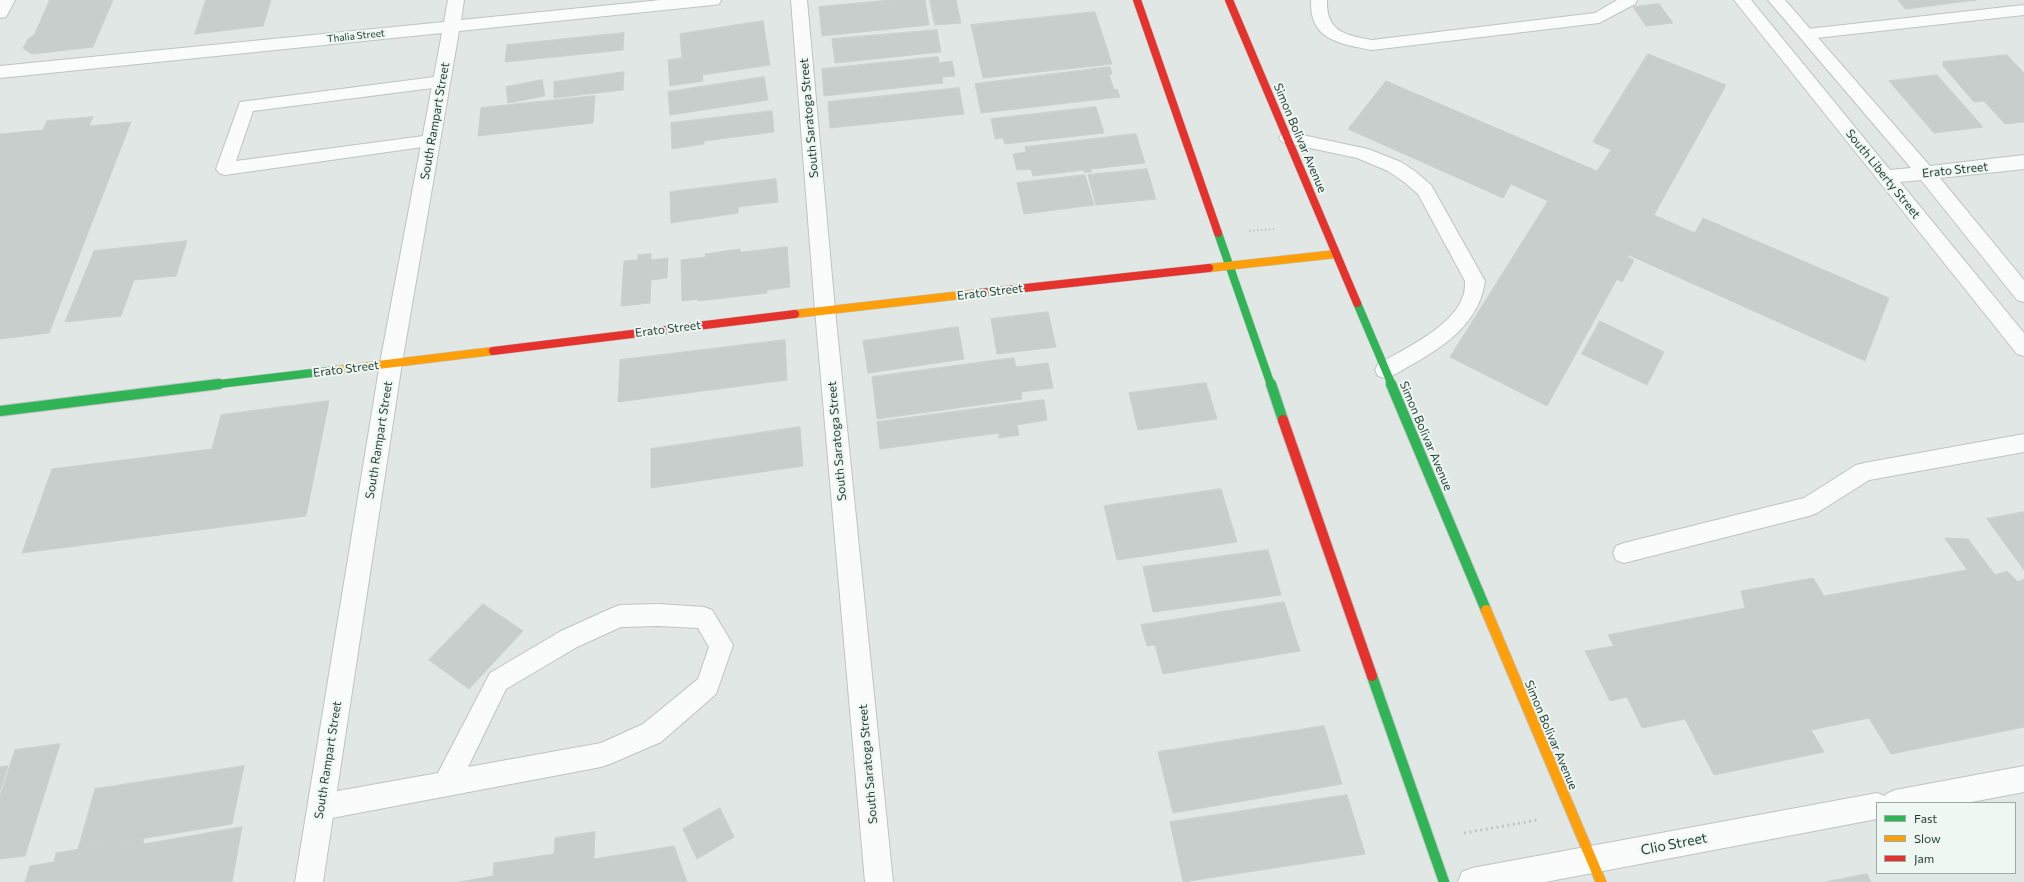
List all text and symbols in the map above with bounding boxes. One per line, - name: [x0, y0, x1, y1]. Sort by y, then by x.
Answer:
- street label: Thalia Street: [327, 27, 385, 45]
- street label: South Saratoga Street: [797, 58, 821, 178]
- street label: South Rampart Street: [418, 61, 452, 181]
- street label: Simon Bolivar Avenue: [1270, 81, 1330, 195]
- street label: South Liberty Street: [1843, 127, 1923, 221]
- street label: Erato Street: [1921, 159, 1989, 181]
- street label: Erato Street: [956, 281, 1024, 303]
- street label: Erato Street: [634, 318, 702, 340]
- street label: Erato Street: [312, 358, 380, 380]
- street label: Simon Bolivar Avenue: [1396, 379, 1456, 493]
- street label: South Rampart Street: [363, 380, 395, 500]
- street label: South Saratoga Street: [825, 381, 849, 501]
- street label: Simon Bolivar Avenue: [1521, 678, 1581, 792]
- street label: South Rampart Street: [312, 700, 344, 820]
- street label: South Saratoga Street: [856, 704, 880, 824]
- legend: [1876, 802, 2016, 874]
- text: Fast: [1914, 811, 1937, 825]
- street label: Clio Street: [1639, 829, 1709, 859]
- text: Slow: [1914, 831, 1941, 845]
- text: Jam: [1914, 851, 1934, 865]

